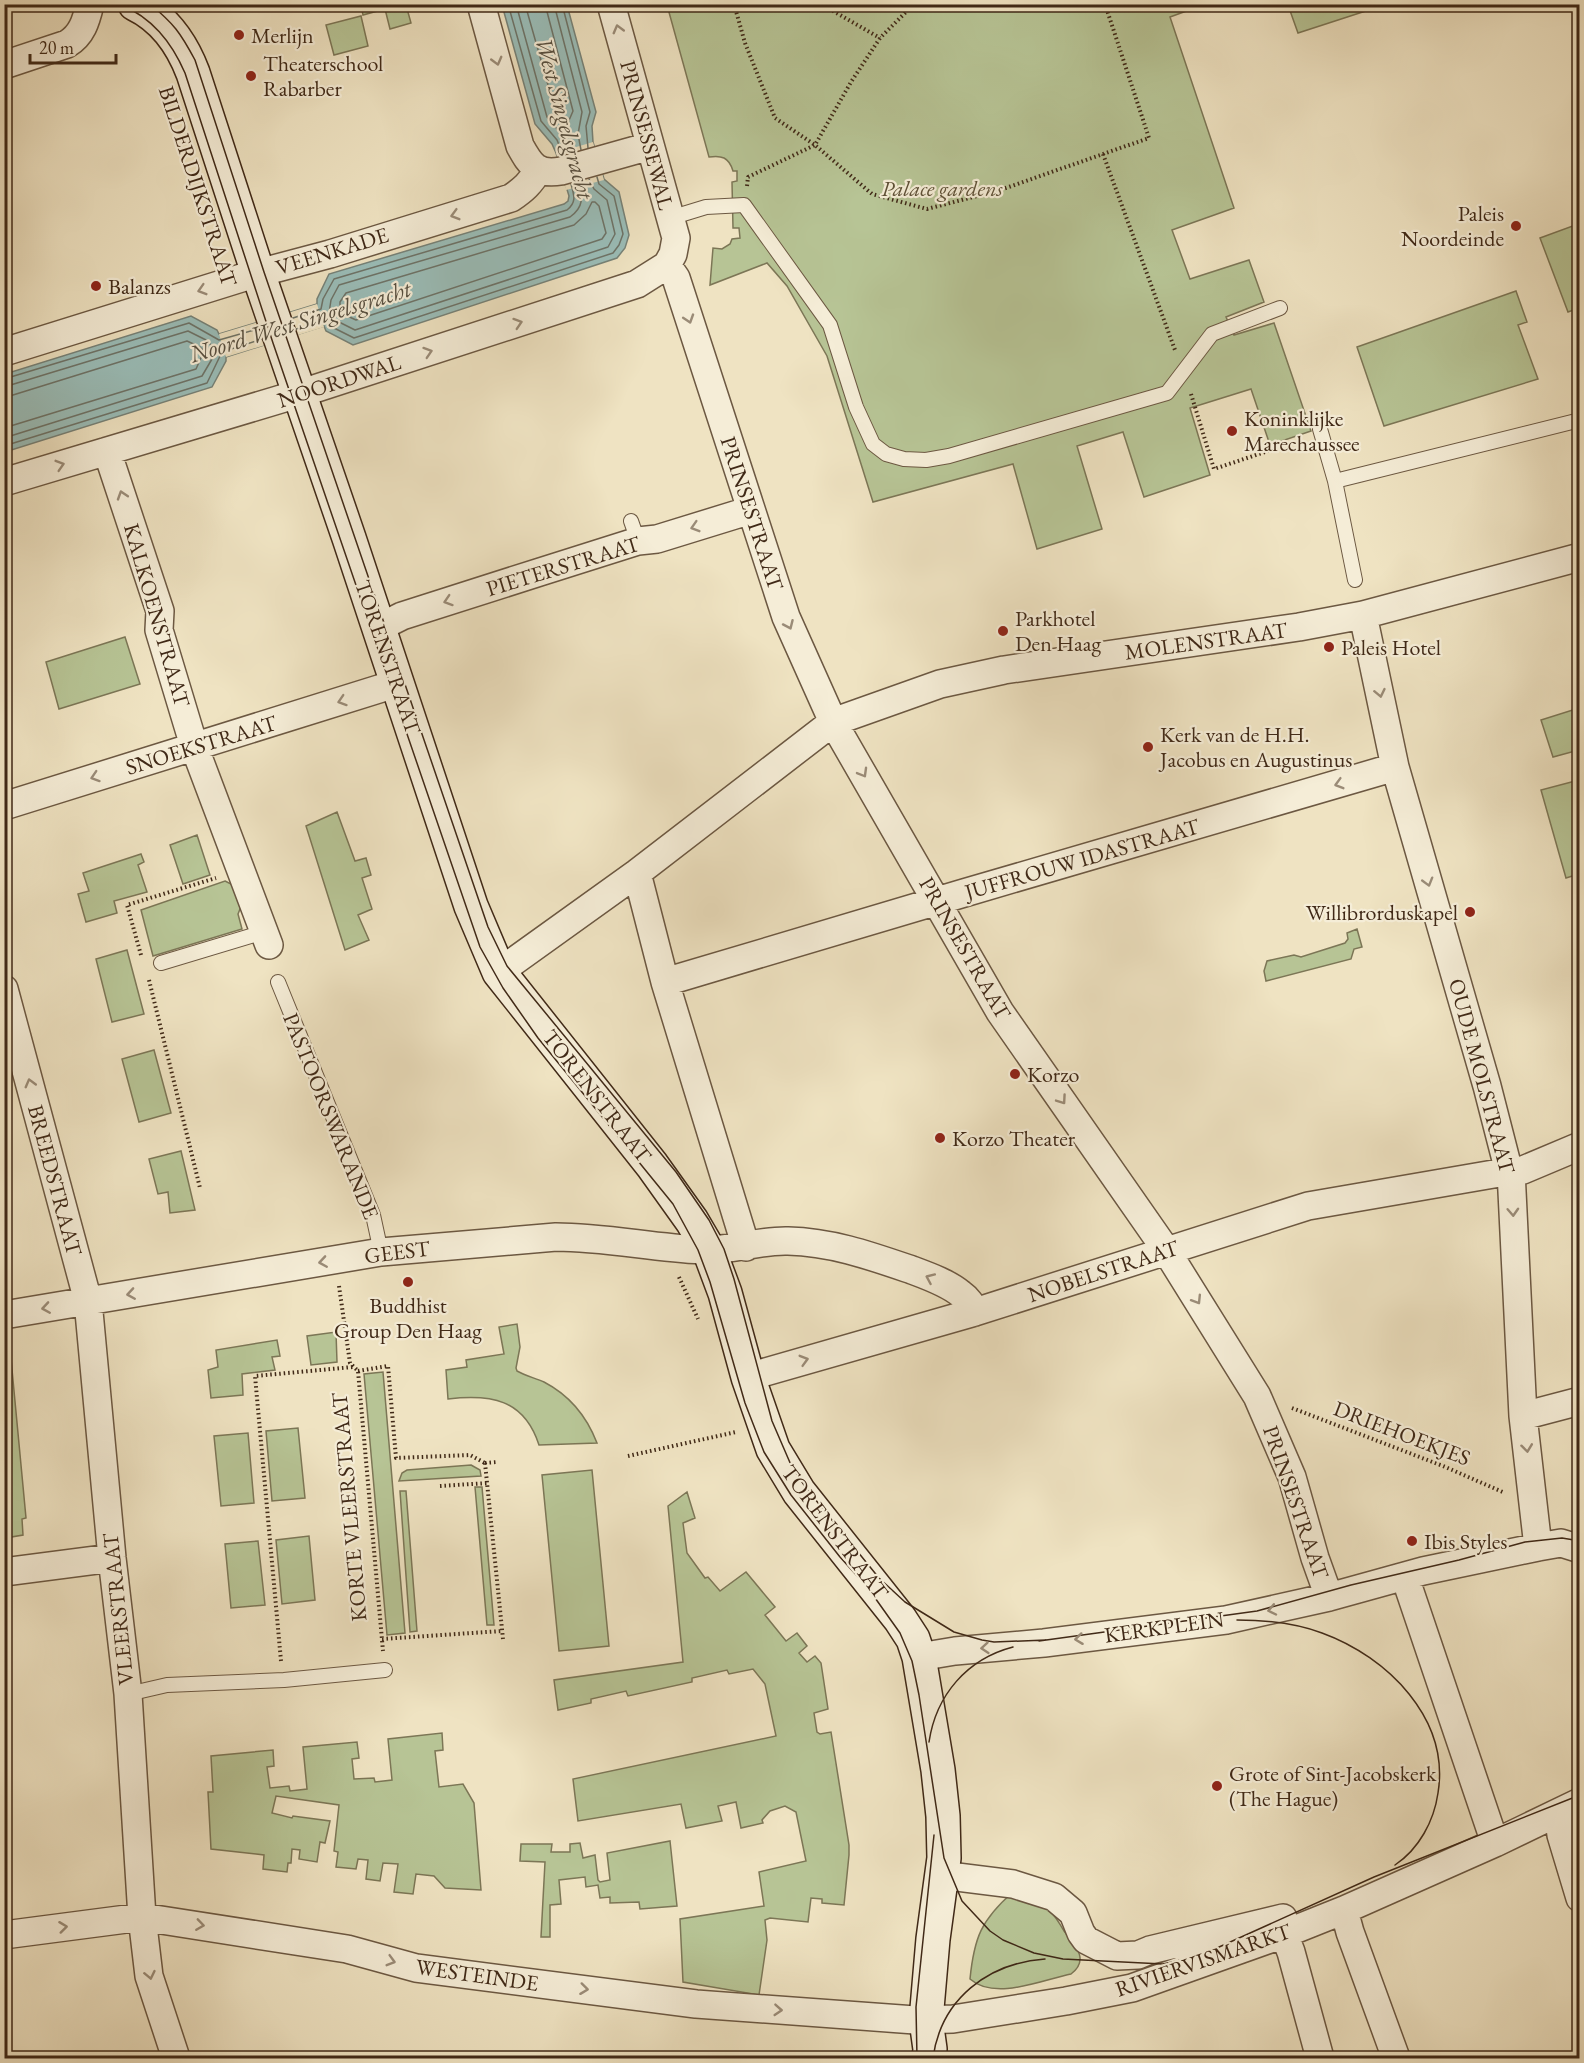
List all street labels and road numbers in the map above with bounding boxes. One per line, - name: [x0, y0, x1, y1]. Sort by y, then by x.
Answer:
- street label: PRINSESSEWAL: [613, 57, 681, 213]
- street label: BILDERDIJKSTRAAT: [152, 82, 244, 290]
- street label: VEENKADE: [272, 220, 392, 282]
- street label: NOORDWAL: [274, 347, 404, 415]
- street label: PRINSESTRAAT: [713, 432, 791, 594]
- street label: KALKOENSTRAAT: [117, 520, 197, 710]
- street label: PIETERSTRAAT: [482, 529, 644, 603]
- street label: TORENSTRAAT: [348, 576, 428, 738]
- street label: MOLENSTRAAT: [1123, 615, 1289, 667]
- street label: SNOEKSTRAAT: [122, 708, 280, 782]
- street label: JUFFROUW IDASTRAAT: [959, 812, 1203, 907]
- street label: PRINSESTRAAT: [912, 871, 1018, 1025]
- street label: OUDE MOLSTRAAT: [1442, 975, 1522, 1177]
- street label: PASTOORSWARANDE: [276, 1009, 386, 1223]
- street label: TORENSTRAAT: [536, 1024, 658, 1169]
- street label: BREEDSTRAAT: [21, 1102, 89, 1259]
- street label: NOBELSTRAAT: [1024, 1233, 1182, 1309]
- street label: GEEST: [363, 1234, 432, 1270]
- street label: KORTE VLEERSTRAAT: [325, 1391, 373, 1623]
- street label: DRIEHOEKJES: [1329, 1394, 1475, 1472]
- street label: PRINSESTRAAT: [1256, 1422, 1336, 1583]
- street label: TORENSTRAAT: [775, 1459, 895, 1605]
- street label: VLEERSTRAAT: [96, 1531, 140, 1686]
- street label: KERKPLEIN: [1102, 1604, 1226, 1650]
- street label: RIVIERVISMARKT: [1111, 1916, 1295, 2004]
- street label: WESTEINDE: [414, 1952, 540, 1998]

